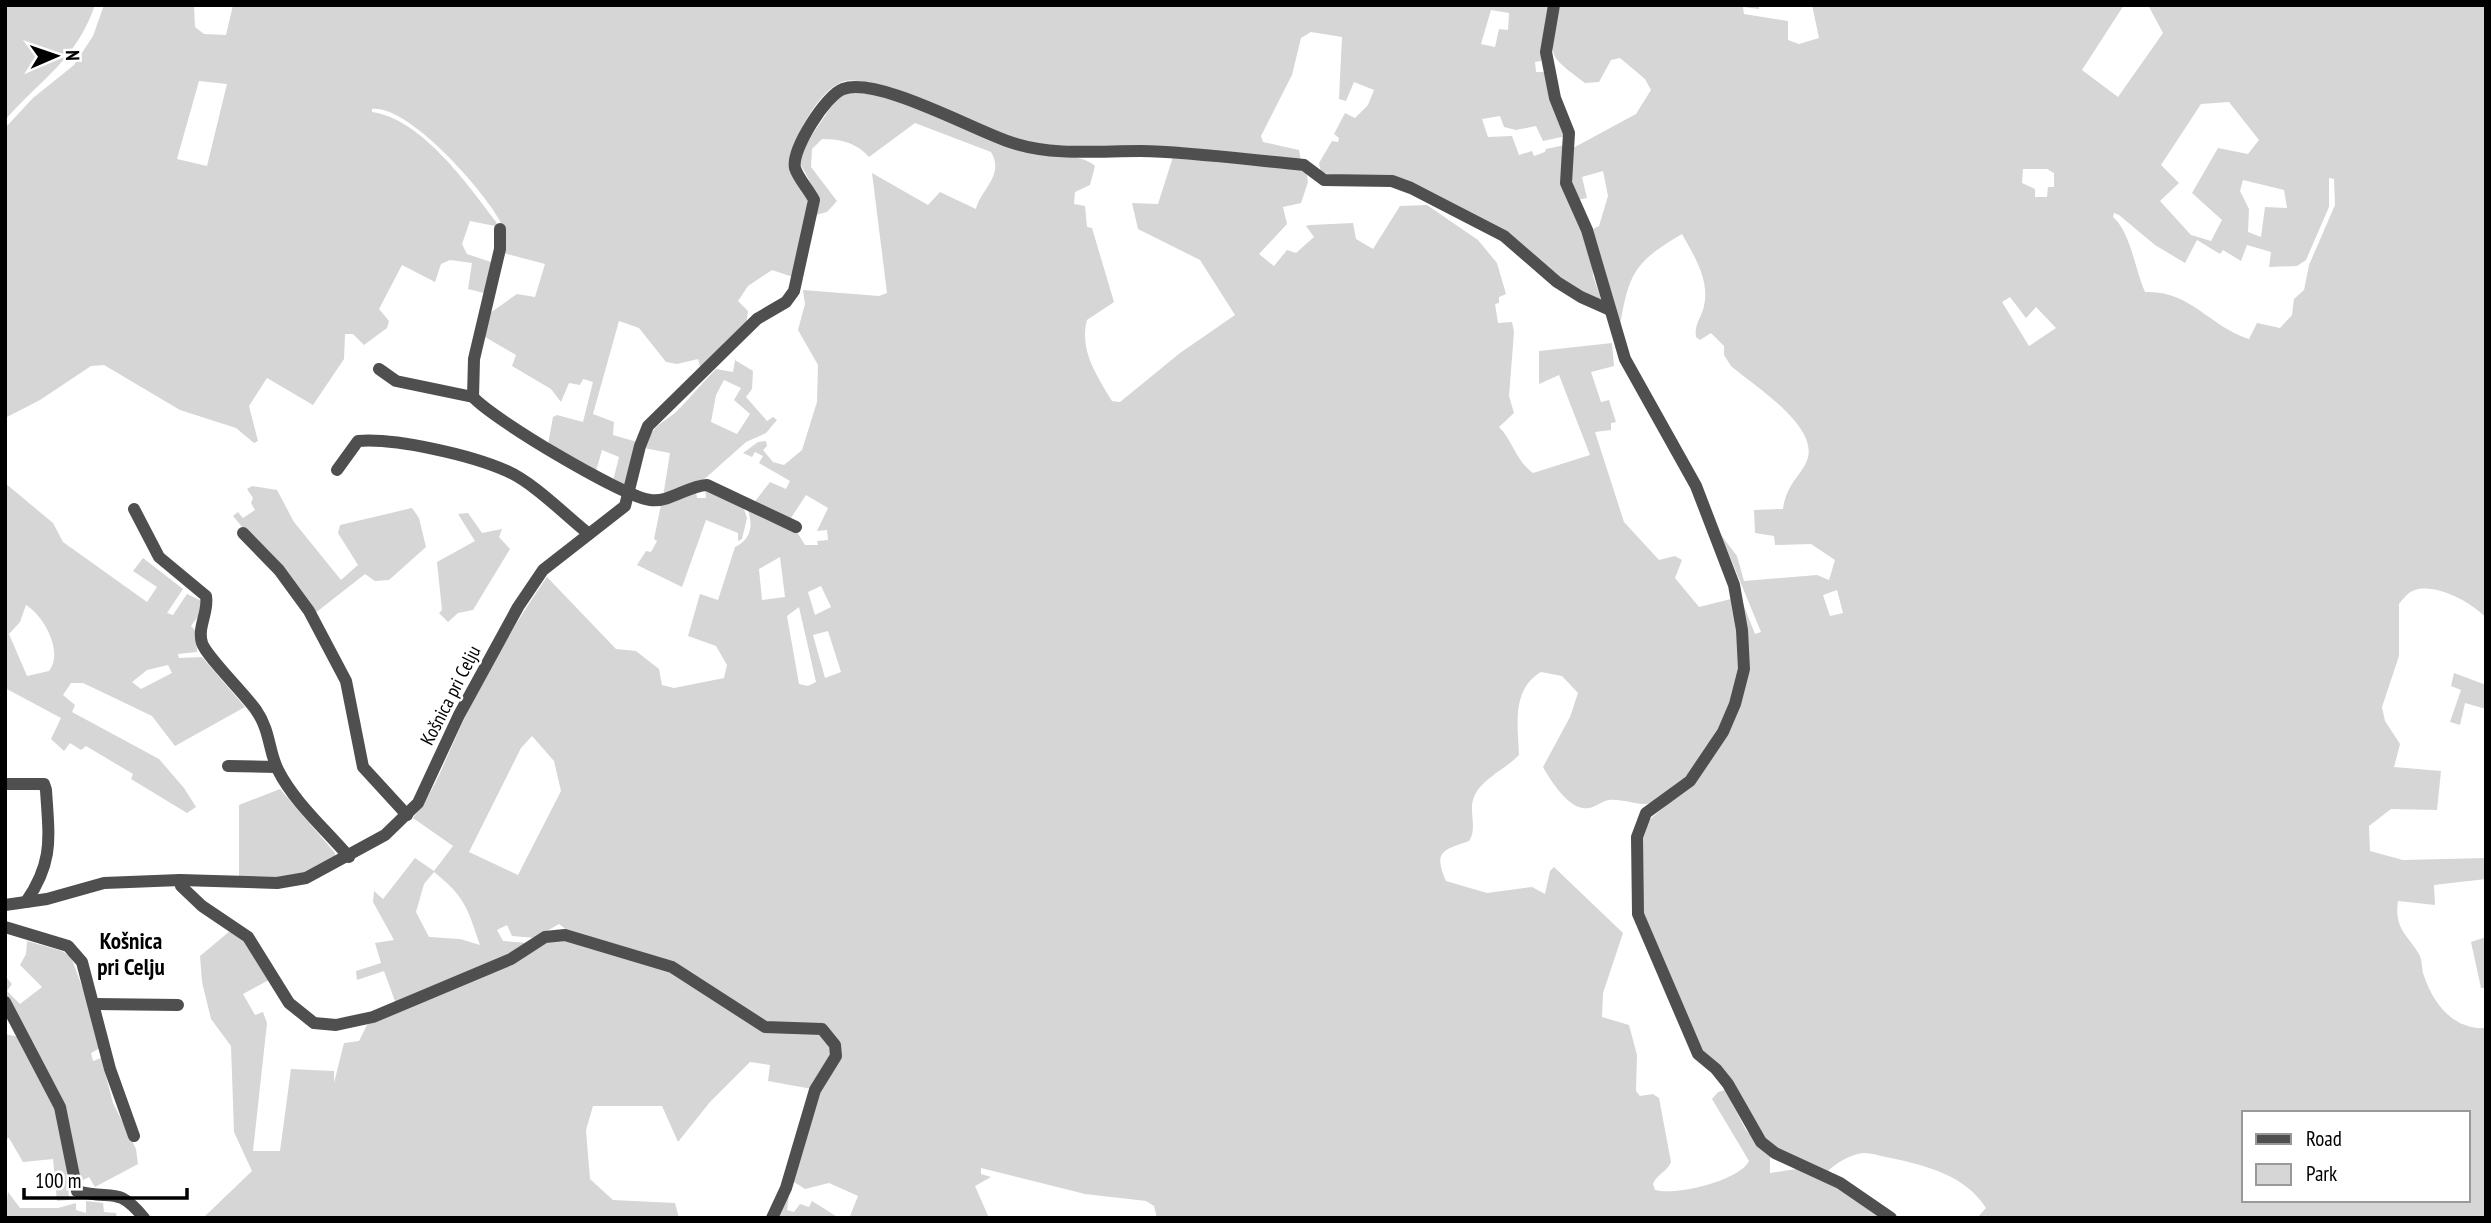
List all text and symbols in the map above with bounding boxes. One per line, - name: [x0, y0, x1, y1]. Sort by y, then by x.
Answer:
- north arrow: [21, 21, 91, 91]
- text: N: [61, 50, 85, 61]
- street label: Košnica pri Celju: [415, 641, 485, 749]
- district label: Košnica pri Celju: [97, 926, 165, 981]
- legend: [2242, 1111, 2470, 1202]
- text: Road: [2306, 1125, 2342, 1152]
- scale bar: [24, 1156, 187, 1200]
- text: Park: [2306, 1160, 2337, 1187]
- text: 100 m: [35, 1167, 81, 1194]

